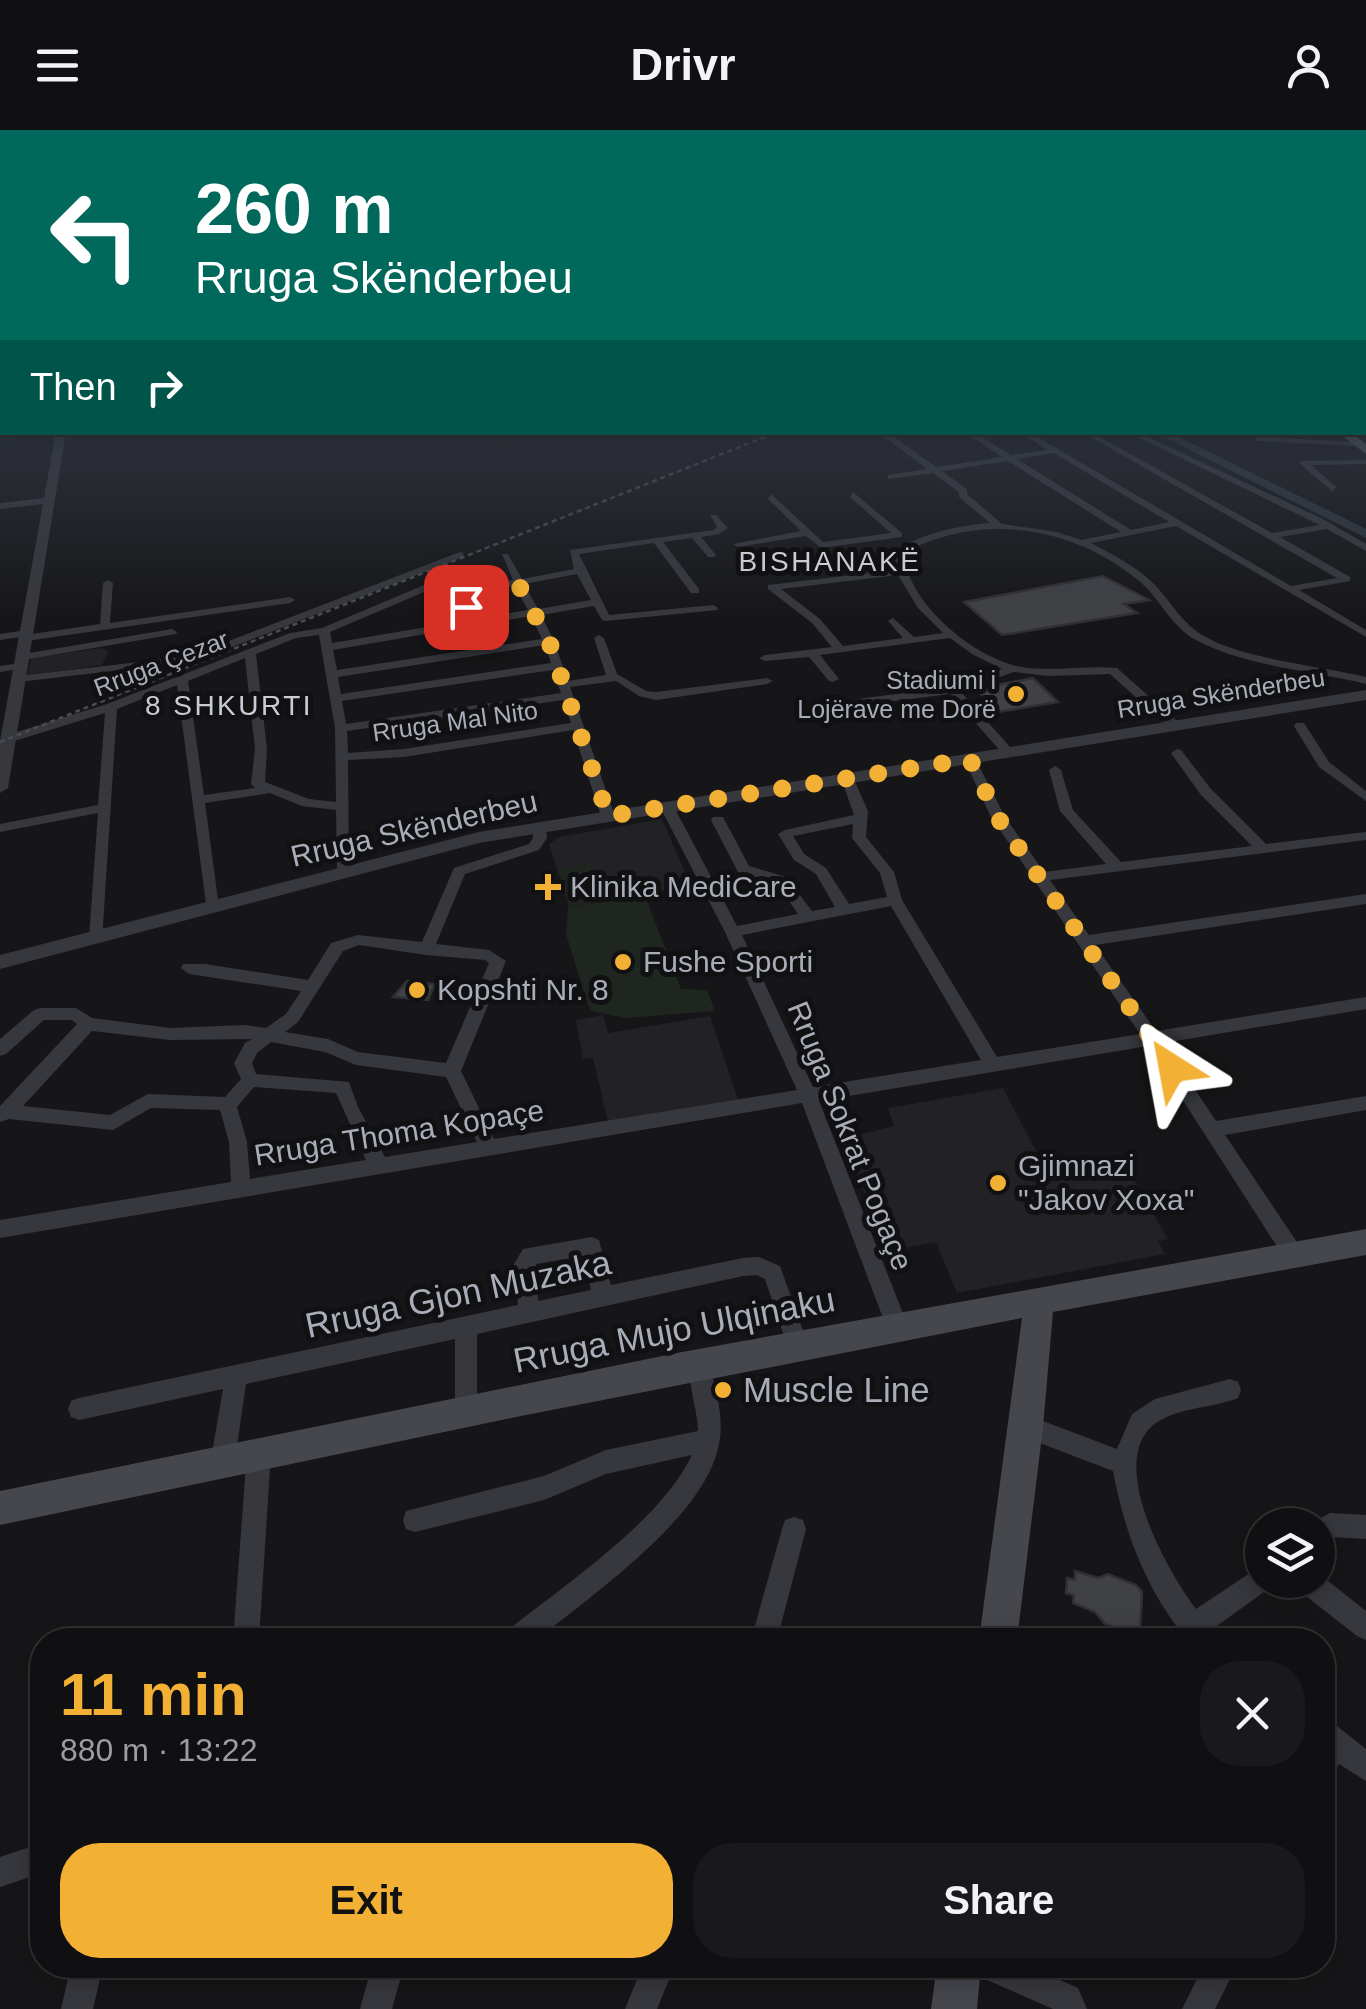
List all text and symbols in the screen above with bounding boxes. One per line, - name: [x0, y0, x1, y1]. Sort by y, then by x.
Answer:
- icon: menu: [30, 38, 85, 93]
- icon: person: [1281, 38, 1336, 93]
- text: Drivr: [630, 39, 736, 90]
- icon: left: [30, 170, 160, 300]
- text: 260 m: [195, 170, 393, 248]
- text: Rruga Skënderbeu: [195, 252, 573, 303]
- icon: right: [137, 360, 192, 415]
- text: Then: [30, 366, 117, 408]
- district label: BISHANAKË: [739, 546, 921, 577]
- pin: [424, 565, 509, 650]
- icon: arrive: [439, 580, 494, 635]
- street label: Rruga Çezar: [90, 625, 232, 701]
- street label: Rruga Skënderbeu: [1115, 663, 1327, 723]
- place label: Stadiumi i Lojërave me Dorë: [797, 666, 996, 723]
- marker: Stadiumi i Lojërave me Dorë: [1005, 683, 1027, 705]
- district label: 8 SHKURTI: [145, 690, 313, 721]
- street label: Rruga Mal Nito: [370, 696, 540, 746]
- street label: Rruga Skënderbeu: [287, 784, 540, 873]
- place label: Klinika MediCare: [570, 870, 797, 903]
- marker: Klinika MediCare: [535, 874, 561, 900]
- place label: Fushe Sporti: [643, 945, 813, 978]
- marker: Fushe Sporti: [612, 951, 634, 973]
- place label: Kopshti Nr. 8: [437, 973, 609, 1006]
- marker: Kopshti Nr. 8: [406, 979, 428, 1001]
- street label: Rruga Sokrat Pogaçe: [781, 997, 919, 1275]
- position arrow: [1120, 1016, 1224, 1120]
- street label: Rruga Thoma Kopaçe: [252, 1093, 546, 1172]
- place label: Gjimnazi "Jakov Xoxa": [1018, 1149, 1194, 1216]
- marker: Gjimnazi "Jakov Xoxa": [987, 1172, 1009, 1194]
- street label: Rruga Gjon Muzaka: [302, 1242, 615, 1345]
- street label: Rruga Mujo Ulqinaku: [510, 1279, 838, 1380]
- place label: Muscle Line: [743, 1370, 930, 1409]
- marker: Muscle Line: [712, 1379, 734, 1401]
- map controls: [1245, 1508, 1335, 1598]
- button: layers: [1245, 1508, 1335, 1598]
- text: 11 min: [60, 1661, 247, 1728]
- button: close: [1200, 1661, 1305, 1766]
- text: 880 m · 13:22: [60, 1732, 257, 1768]
- button: Exit: [60, 1843, 673, 1958]
- button: Share: [693, 1843, 1305, 1958]

